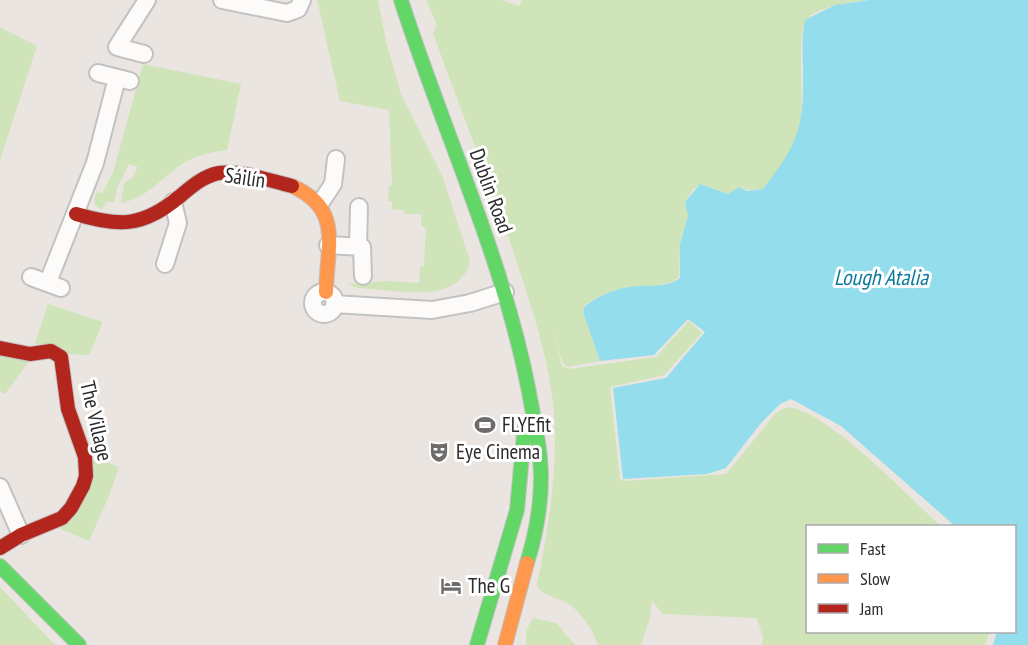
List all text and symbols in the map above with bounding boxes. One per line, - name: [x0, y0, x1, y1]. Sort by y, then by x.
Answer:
- street label: Dublin Road: [464, 145, 519, 237]
- street label: Sáilín: [223, 161, 267, 194]
- water label: Lough Atalia: [834, 263, 929, 291]
- street label: The Village: [74, 378, 119, 464]
- place label: FLYEfit: [502, 411, 551, 438]
- sports icon: FLYEfit: [473, 413, 497, 437]
- place label: Eye Cinema: [456, 438, 540, 465]
- theatre icon: Eye Cinema: [427, 440, 451, 464]
- legend: [806, 525, 1016, 633]
- text: Fast: [860, 537, 886, 560]
- text: Slow: [860, 567, 891, 590]
- place label: The G: [468, 572, 510, 599]
- hotel icon: The G: [439, 574, 463, 598]
- text: Jam: [859, 597, 883, 620]

